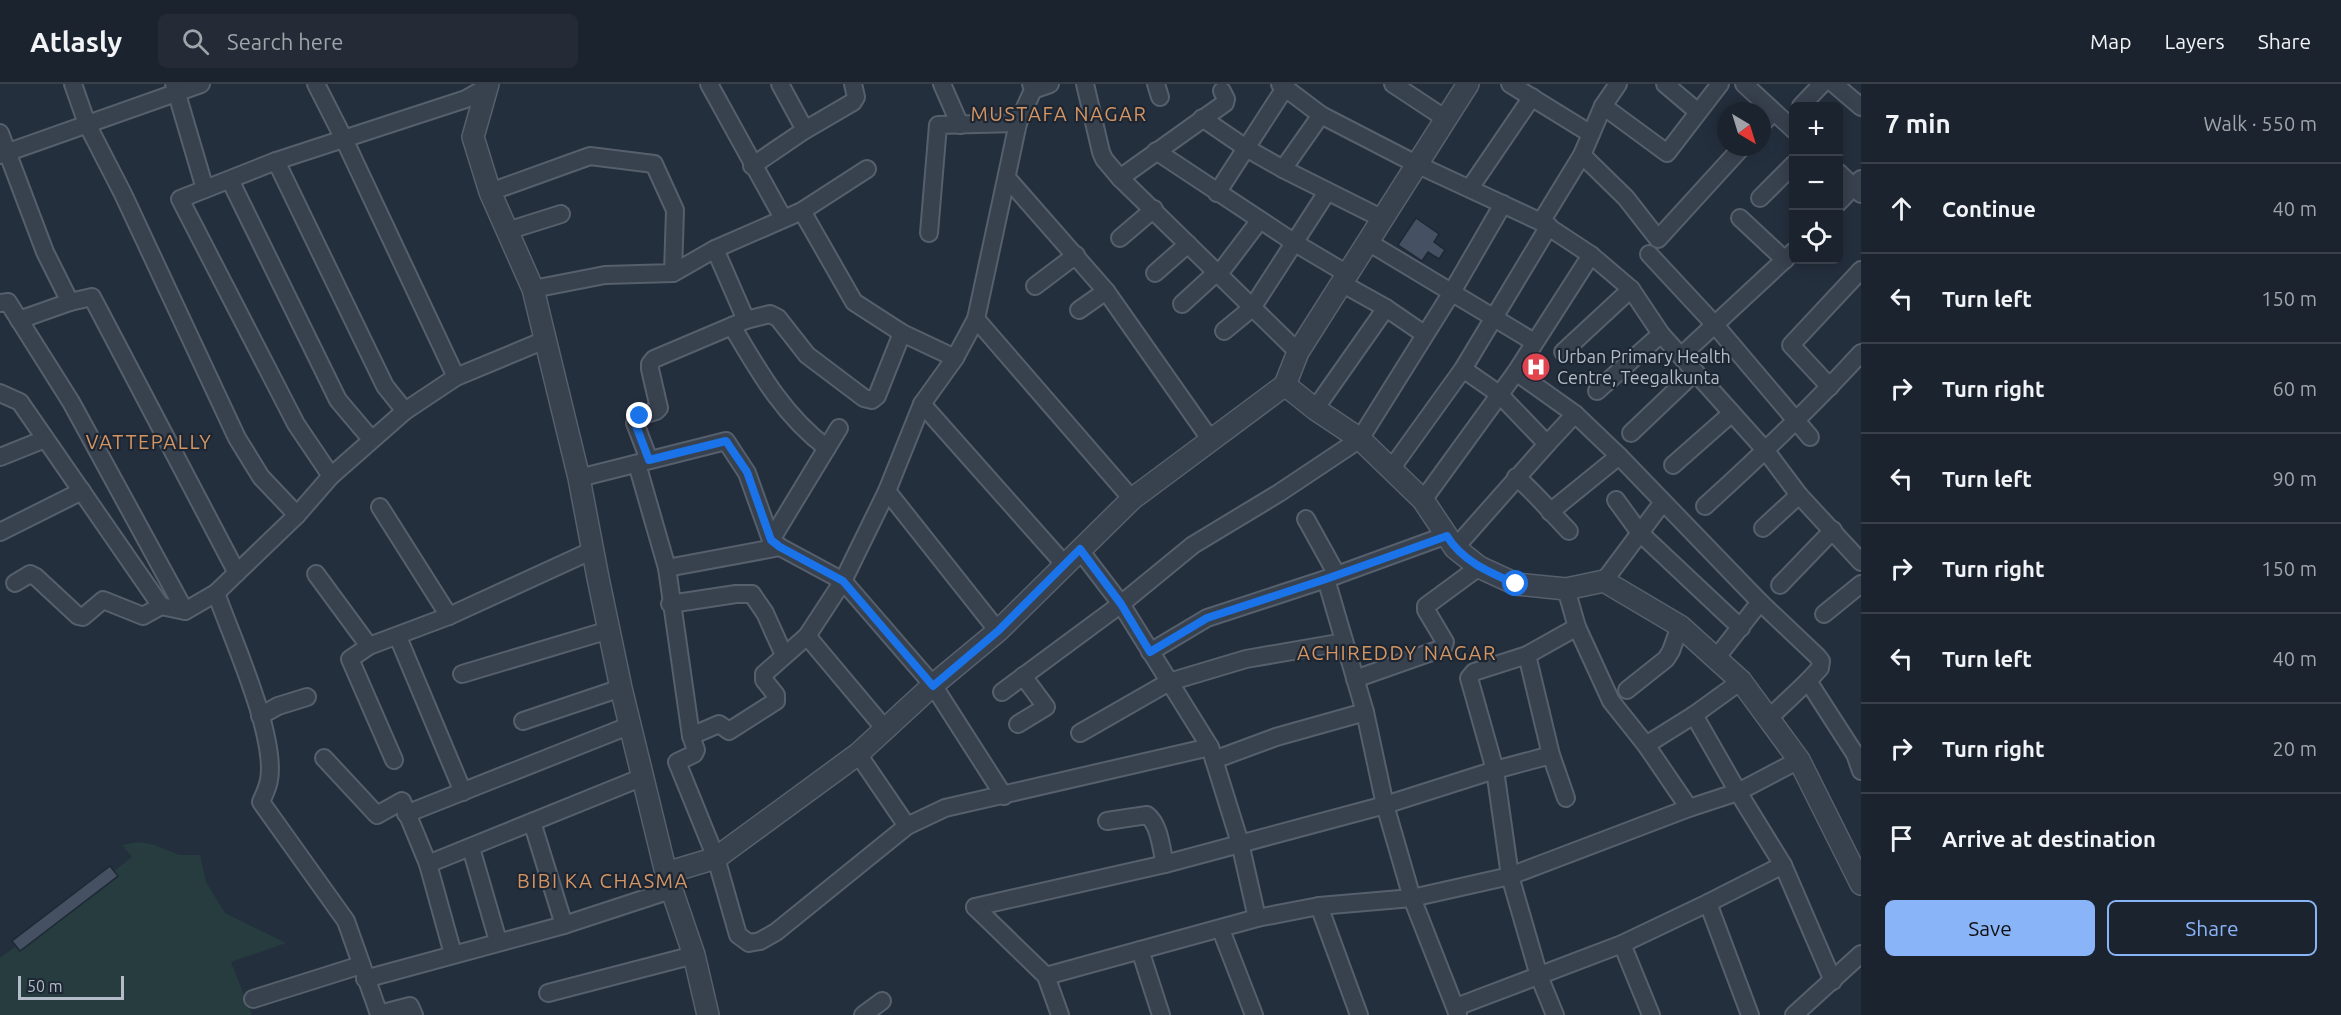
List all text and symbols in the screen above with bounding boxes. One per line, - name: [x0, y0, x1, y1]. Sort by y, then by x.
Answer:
- search box: [158, 14, 578, 68]
- icon: search: [179, 25, 212, 58]
- text: Atlasly: [30, 26, 122, 57]
- text: Search here: [227, 29, 343, 54]
- text: Map: [2090, 29, 2131, 53]
- text: Layers: [2164, 29, 2225, 53]
- text: Share: [2258, 29, 2311, 53]
- district label: MUSTAFA NAGAR: [970, 102, 1148, 125]
- north arrow: [1717, 102, 1771, 156]
- map controls: [1789, 102, 1843, 264]
- button: +: [1789, 102, 1843, 156]
- text: 7 min: [1885, 109, 1951, 138]
- text: Walk · 550 m: [2204, 112, 2317, 135]
- button: −: [1789, 156, 1843, 210]
- icon: ahead: [1885, 192, 1918, 225]
- text: Continue: [1942, 196, 2036, 221]
- text: 40 m: [2273, 197, 2317, 220]
- button: locate: [1789, 210, 1843, 264]
- icon: left: [1885, 282, 1918, 315]
- text: Turn left: [1942, 286, 2032, 311]
- text: 150 m: [2261, 287, 2317, 310]
- place label: Urban Primary Health Centre, Teegalkunta: [1557, 346, 1731, 387]
- hospital icon: Urban Primary Health Centre, Teegalkunta: [1520, 351, 1552, 383]
- icon: right: [1885, 372, 1918, 405]
- text: Turn right: [1942, 376, 2044, 401]
- text: 60 m: [2273, 377, 2317, 400]
- route end: [626, 402, 652, 428]
- district label: VATTEPALLY: [86, 430, 212, 453]
- icon: left: [1885, 462, 1918, 495]
- text: Turn left: [1942, 466, 2032, 491]
- text: 90 m: [2273, 467, 2317, 490]
- icon: right: [1885, 552, 1918, 585]
- text: Turn right: [1942, 556, 2044, 581]
- text: 150 m: [2261, 557, 2317, 580]
- route start: [1502, 570, 1528, 596]
- district label: ACHIREDDY NAGAR: [1297, 641, 1497, 664]
- icon: left: [1885, 642, 1918, 675]
- text: Turn left: [1942, 646, 2032, 671]
- text: 40 m: [2273, 647, 2317, 670]
- icon: right: [1885, 732, 1918, 765]
- text: Turn right: [1942, 736, 2044, 761]
- text: 20 m: [2273, 737, 2317, 760]
- icon: arrive: [1885, 822, 1918, 855]
- text: Arrive at destination: [1942, 826, 2156, 851]
- district label: BIBI KA CHASMA: [517, 869, 689, 892]
- button: Save: [1885, 900, 2095, 956]
- button: Share: [2107, 900, 2317, 956]
- scale bar: [18, 973, 124, 1000]
- text: 50 m: [27, 977, 63, 995]

